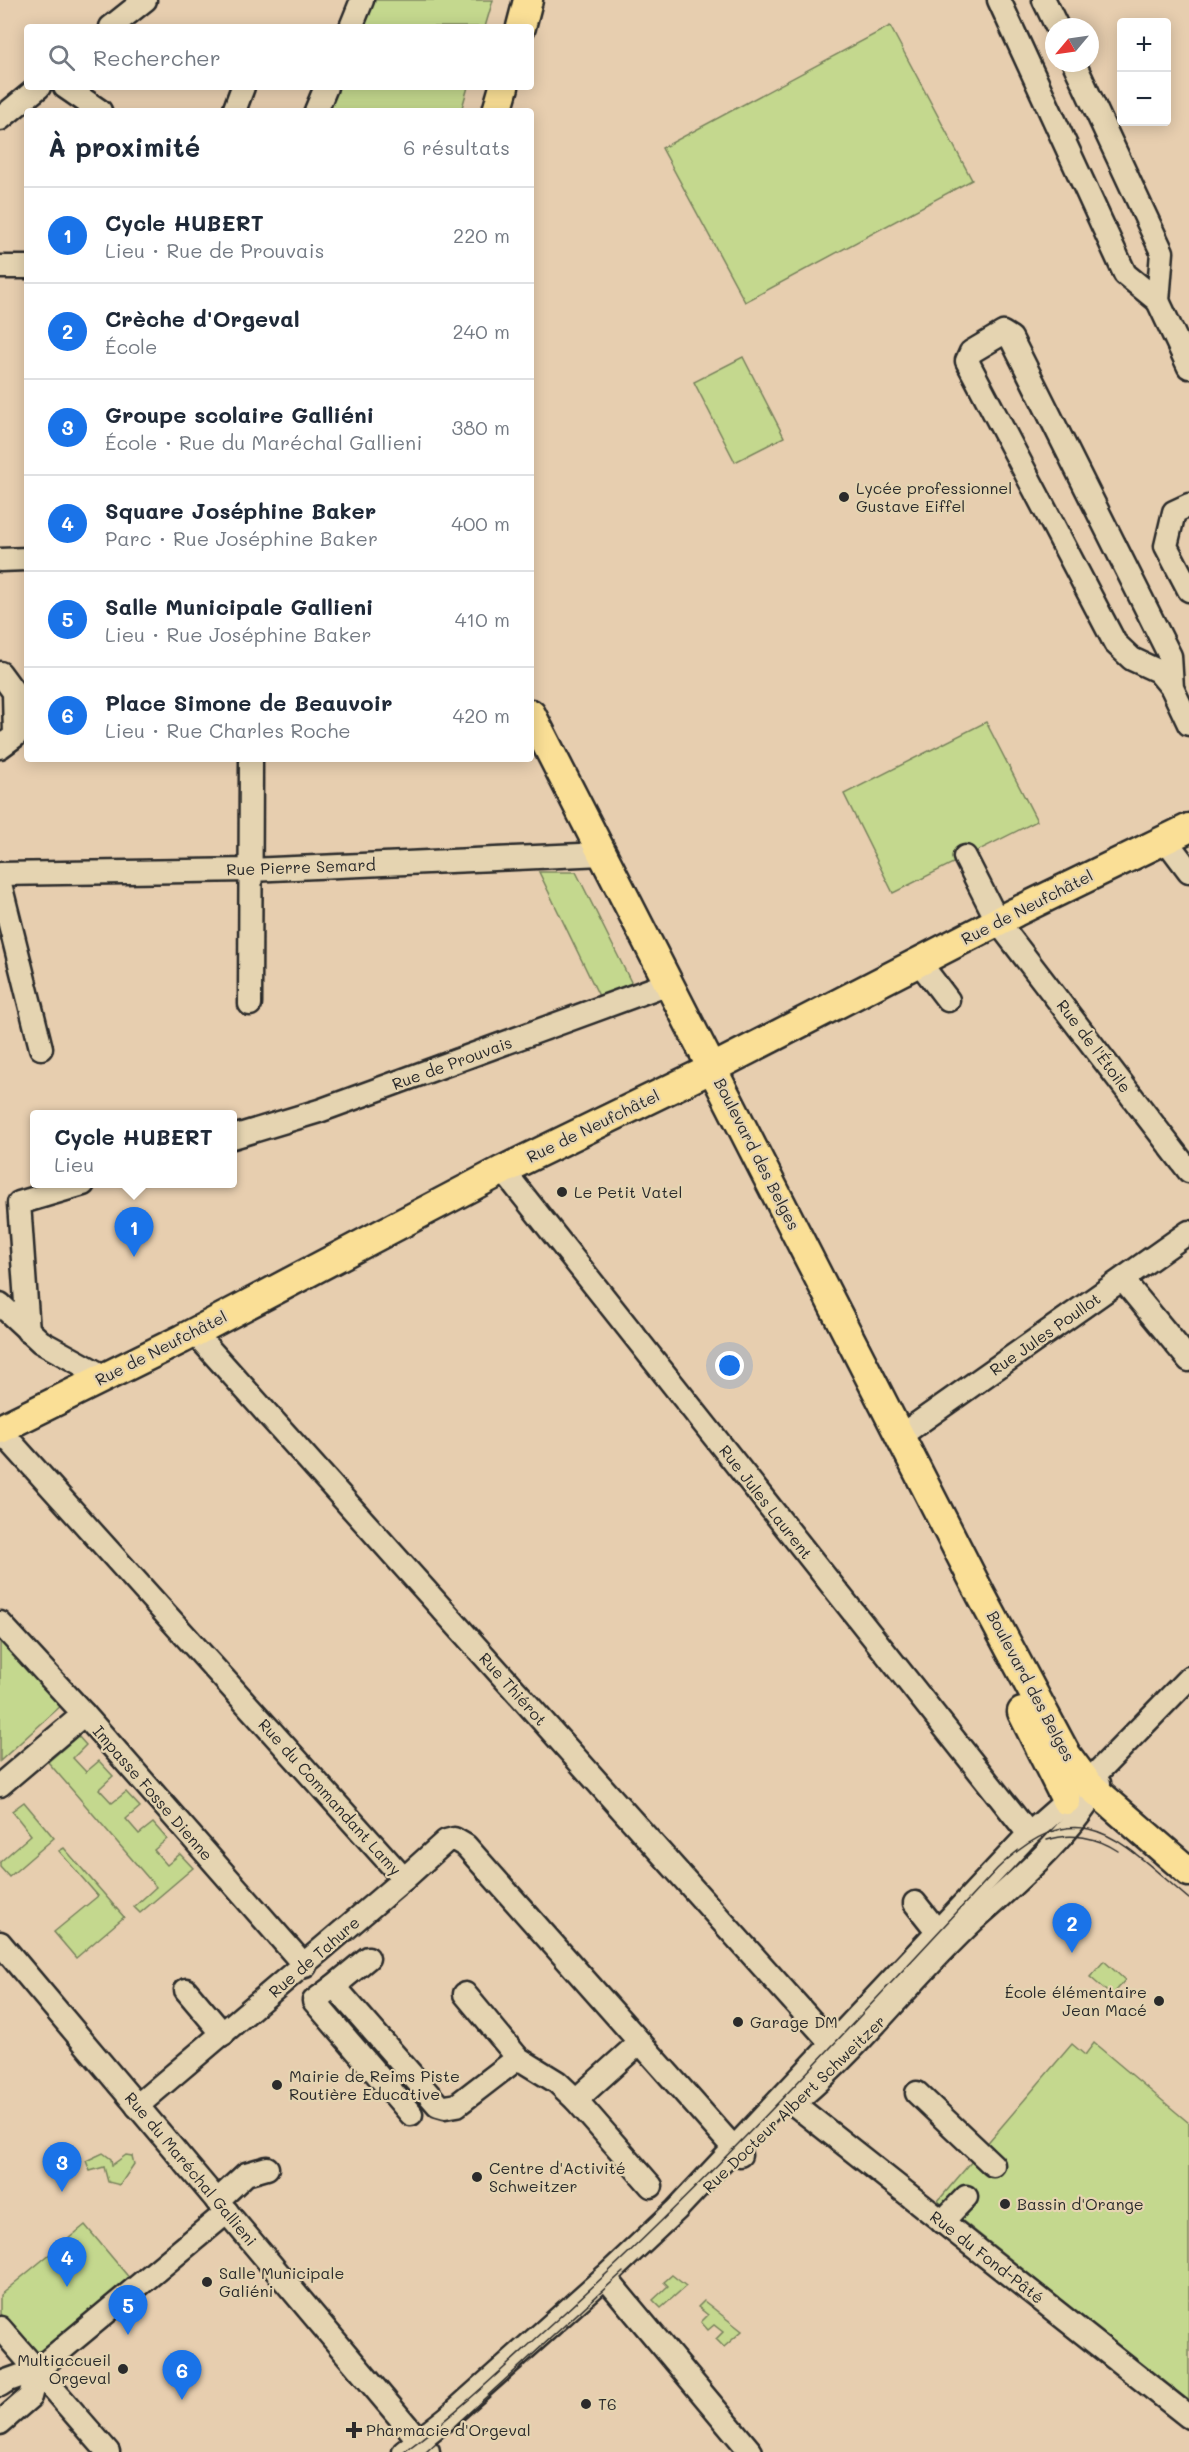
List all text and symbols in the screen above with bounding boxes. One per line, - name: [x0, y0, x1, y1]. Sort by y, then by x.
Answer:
- north arrow: [1045, 18, 1099, 72]
- map controls: [1117, 18, 1171, 126]
- button: +: [1117, 18, 1171, 72]
- search box: [24, 24, 534, 90]
- icon: search: [45, 41, 78, 74]
- text: Rechercher: [93, 43, 221, 72]
- button: −: [1117, 72, 1171, 126]
- text: À proximité: [48, 130, 200, 164]
- text: 6 résultats: [403, 134, 510, 160]
- text: Cycle HUBERT: [105, 208, 264, 237]
- text: 1: [63, 222, 72, 248]
- text: 220 m: [453, 222, 510, 248]
- text: Lieu · Rue de Prouvais: [105, 237, 324, 263]
- text: Crèche d'Orgeval: [105, 304, 300, 333]
- text: 2: [62, 318, 73, 344]
- text: 240 m: [452, 318, 510, 344]
- text: École: [105, 333, 157, 359]
- text: Groupe scolaire Galliéni: [105, 400, 374, 429]
- text: 3: [62, 414, 74, 440]
- text: 380 m: [452, 414, 510, 440]
- text: École · Rue du Maréchal Gallieni: [105, 429, 422, 455]
- place label: Lycée professionnel Gustave Eiffel: [856, 477, 1012, 516]
- marker: Lycée professionnel Gustave Eiffel: [837, 490, 851, 504]
- text: Square Joséphine Baker: [105, 496, 376, 525]
- text: 4: [61, 510, 74, 536]
- text: 400 m: [451, 510, 510, 536]
- text: Parc · Rue Joséphine Baker: [105, 525, 378, 551]
- text: Salle Municipale Gallieni: [105, 592, 374, 621]
- text: 5: [62, 606, 73, 632]
- text: 410 m: [455, 606, 510, 632]
- text: Lieu · Rue Joséphine Baker: [105, 621, 371, 647]
- text: Place Simone de Beauvoir: [105, 688, 393, 717]
- text: 6: [61, 702, 74, 728]
- text: 420 m: [452, 702, 510, 728]
- text: Lieu · Rue Charles Roche: [105, 717, 351, 743]
- street label: Rue Pierre Semard: [226, 853, 376, 880]
- street label: Rue de Neufchâtel: [957, 864, 1096, 949]
- street label: Rue de l'Étoile: [1053, 995, 1136, 1096]
- street label: Rue de Prouvais: [389, 1031, 515, 1094]
- street label: Boulevard des Belges: [710, 1074, 805, 1233]
- street label: Rue de Neufchâtel: [523, 1084, 663, 1167]
- popup: [30, 1110, 237, 1188]
- text: Cycle HUBERT: [54, 1122, 213, 1151]
- text: Lieu: [54, 1151, 94, 1177]
- place label: Le Petit Vatel: [574, 1181, 682, 1202]
- marker: Le Petit Vatel: [555, 1185, 569, 1199]
- pin: 1: [114, 1208, 154, 1257]
- street label: Rue Jules Poullot: [985, 1287, 1104, 1380]
- street label: Rue de Neufchâtel: [91, 1305, 230, 1390]
- your location: [715, 1351, 744, 1380]
- street label: Rue Jules Laurent: [715, 1440, 818, 1563]
- street label: Boulevard des Belges: [983, 1607, 1080, 1765]
- street label: Rue Thiérot: [475, 1648, 552, 1730]
- street label: Rue du Commandant Lamy: [254, 1714, 406, 1879]
- street label: Impasse Fosse Dienne: [89, 1721, 218, 1865]
- pin: 2: [1052, 1904, 1092, 1953]
- street label: Rue de Tahure: [264, 1911, 364, 2002]
- place label: École élémentaire Jean Macé: [1005, 1981, 1147, 2020]
- marker: École élémentaire Jean Macé: [1152, 1994, 1166, 2008]
- street label: Rue Docteur Albert Schweitzer: [698, 2010, 890, 2197]
- place label: Garage DM: [750, 2011, 838, 2032]
- marker: Garage DM: [731, 2015, 745, 2029]
- place label: Mairie de Reims Piste Routière Educative: [289, 2065, 460, 2104]
- marker: Mairie de Reims Piste Routière Educative: [270, 2078, 284, 2092]
- street label: Rue du Maréchal Gallieni: [121, 2087, 262, 2250]
- pin: 3: [42, 2142, 82, 2192]
- place label: Centre d'Activité Schweitzer: [489, 2157, 626, 2196]
- marker: Centre d'Activité Schweitzer: [470, 2170, 484, 2184]
- place label: Bassin d'Orange: [1017, 2193, 1144, 2214]
- marker: Bassin d'Orange: [998, 2197, 1012, 2211]
- street label: Rue du Fond-Pâté: [926, 2206, 1049, 2308]
- pin: 4: [48, 2238, 86, 2287]
- place label: Salle Municipale Galiéni: [219, 2262, 344, 2301]
- marker: Salle Municipale Galiéni: [200, 2275, 214, 2289]
- pin: 5: [108, 2286, 148, 2335]
- place label: Multiaccueil Orgeval: [17, 2349, 111, 2388]
- pin: 6: [162, 2350, 201, 2400]
- marker: Multiaccueil Orgeval: [116, 2362, 130, 2376]
- place label: T6: [598, 2393, 617, 2414]
- marker: T6: [579, 2397, 593, 2411]
- place label: Pharmacie d'Orgeval: [366, 2419, 531, 2440]
- marker: Pharmacie d'Orgeval: [347, 2423, 361, 2437]

